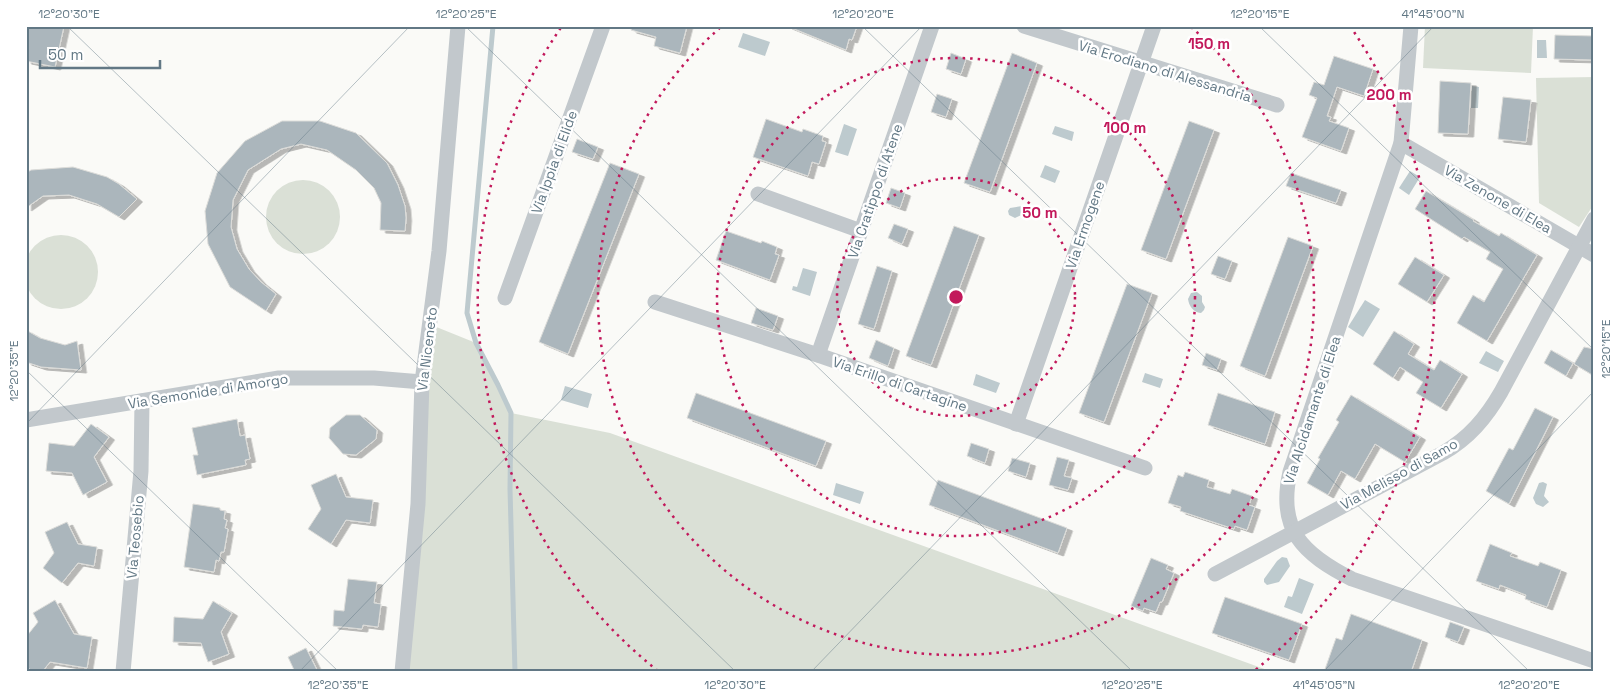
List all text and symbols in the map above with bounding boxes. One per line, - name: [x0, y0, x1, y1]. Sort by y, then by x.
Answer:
- text: 12°20'30"E: [38, 6, 100, 22]
- text: 12°20'25"E: [435, 6, 497, 22]
- text: 12°20'20"E: [832, 6, 894, 22]
- text: 12°20'15"E: [1231, 6, 1290, 22]
- text: 41°45'00"N: [1402, 6, 1464, 22]
- text: 150 m: [1188, 34, 1230, 53]
- street label: Via Erodiano di Alessandria: [1076, 36, 1254, 106]
- scale bar: [40, 38, 160, 70]
- text: 50 m: [48, 45, 83, 64]
- text: 200 m: [1367, 85, 1411, 104]
- street label: Via Ippia di Elide: [527, 108, 581, 216]
- text: 100 m: [1104, 118, 1146, 137]
- street label: Via Cratippo di Atene: [843, 121, 907, 261]
- street label: Via Zenone di Elea: [1441, 161, 1555, 237]
- street label: Via Ermogene: [1062, 179, 1108, 271]
- text: 50 m: [1022, 203, 1058, 222]
- centre of rings: [947, 288, 965, 306]
- street label: Via Niceneto: [413, 306, 441, 392]
- text: 12°20'15"E: [1598, 319, 1614, 378]
- street label: Via Alcidamante di Elea: [1280, 334, 1344, 486]
- text: 12°20'35"E: [6, 340, 22, 402]
- street label: Via Erillo di Cartagine: [830, 352, 970, 416]
- street label: Via Semonide di Amorgo: [126, 369, 290, 413]
- street label: Via Melisso di Samo: [1337, 434, 1461, 514]
- street label: Via Teosebio: [122, 494, 148, 580]
- text: 12°20'35"E: [307, 677, 369, 693]
- text: 12°20'30"E: [704, 677, 766, 693]
- text: 12°20'25"E: [1101, 677, 1163, 693]
- text: 41°45'05"N: [1293, 677, 1355, 693]
- text: 12°20'20"E: [1498, 677, 1560, 693]

